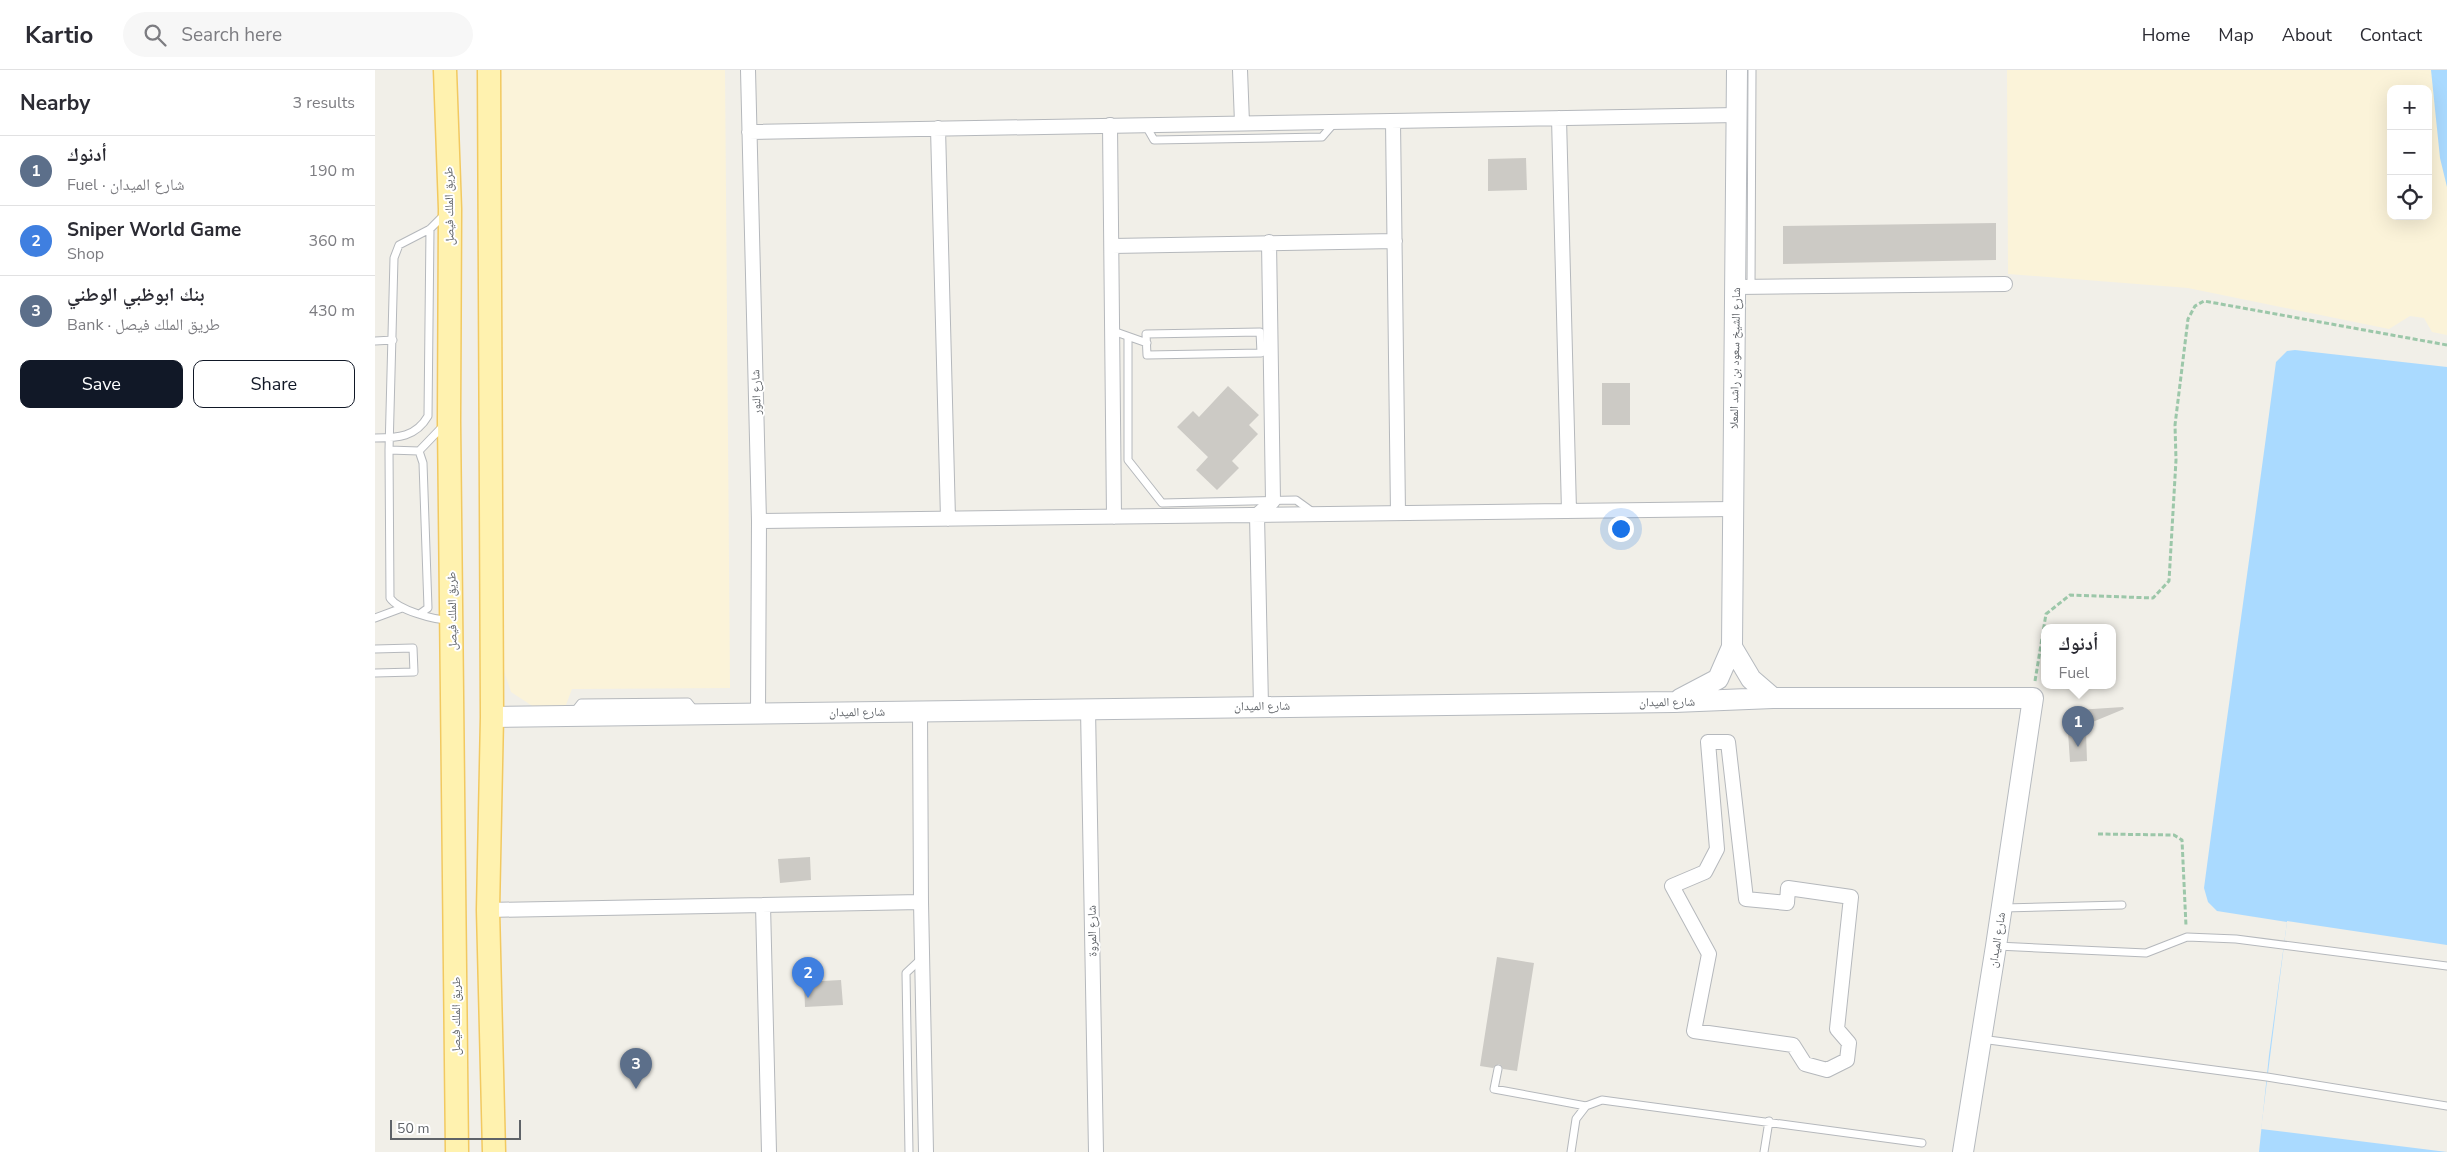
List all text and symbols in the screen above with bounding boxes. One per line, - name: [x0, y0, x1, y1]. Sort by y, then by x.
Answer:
- search box: [123, 12, 473, 57]
- text: Kartio: [25, 19, 93, 51]
- icon: search: [141, 21, 169, 49]
- text: Search here: [181, 22, 282, 48]
- text: Home: [2142, 23, 2190, 47]
- text: Map: [2218, 23, 2254, 47]
- text: About: [2282, 23, 2332, 47]
- text: Contact: [2360, 23, 2422, 47]
- map controls: [2387, 85, 2432, 220]
- button: +: [2387, 85, 2432, 130]
- text: Nearby: [20, 89, 90, 117]
- text: 3 results: [293, 92, 355, 114]
- button: −: [2387, 130, 2432, 175]
- text: أدنوك: [67, 142, 107, 168]
- text: 1: [31, 160, 41, 182]
- text: 190 m: [308, 160, 355, 182]
- street label: طريق الملك فيصل: [440, 166, 458, 245]
- text: Fuel · شارع الميدان: [67, 174, 185, 196]
- button: locate: [2387, 175, 2432, 220]
- text: Sniper World Game: [67, 217, 241, 243]
- text: 2: [31, 230, 41, 252]
- text: 360 m: [308, 230, 355, 252]
- text: Shop: [67, 243, 104, 265]
- text: بنك ابوظبي الوطني: [67, 282, 205, 308]
- street label: شارع الشيخ سعود بن راشد المعلا: [1726, 287, 1744, 429]
- text: 3: [31, 300, 41, 322]
- text: 430 m: [308, 300, 355, 322]
- text: Bank · طريق الملك فيصل: [67, 314, 220, 336]
- button: Save: [20, 360, 183, 408]
- button: Share: [193, 360, 355, 408]
- street label: شارع النور: [747, 369, 765, 416]
- your location: [1608, 516, 1634, 542]
- street label: طريق الملك فيصل: [443, 571, 461, 650]
- popup: [2041, 624, 2116, 689]
- text: أدنوك: [2059, 631, 2098, 657]
- text: Fuel: [2059, 662, 2089, 684]
- street label: شارع الميدان: [1639, 694, 1695, 710]
- street label: شارع الميدان: [1234, 698, 1290, 714]
- street label: شارع الميدان: [829, 704, 885, 720]
- pin: 1: [2062, 706, 2094, 747]
- street label: شارع المروة: [1084, 905, 1100, 957]
- street label: شارع الميدان: [1985, 911, 2009, 969]
- pin: 2: [792, 957, 824, 998]
- street label: طريق الملك فيصل: [448, 977, 464, 1055]
- pin: 3: [620, 1048, 652, 1089]
- scale bar: [390, 1117, 521, 1140]
- text: 50 m: [397, 1119, 429, 1138]

